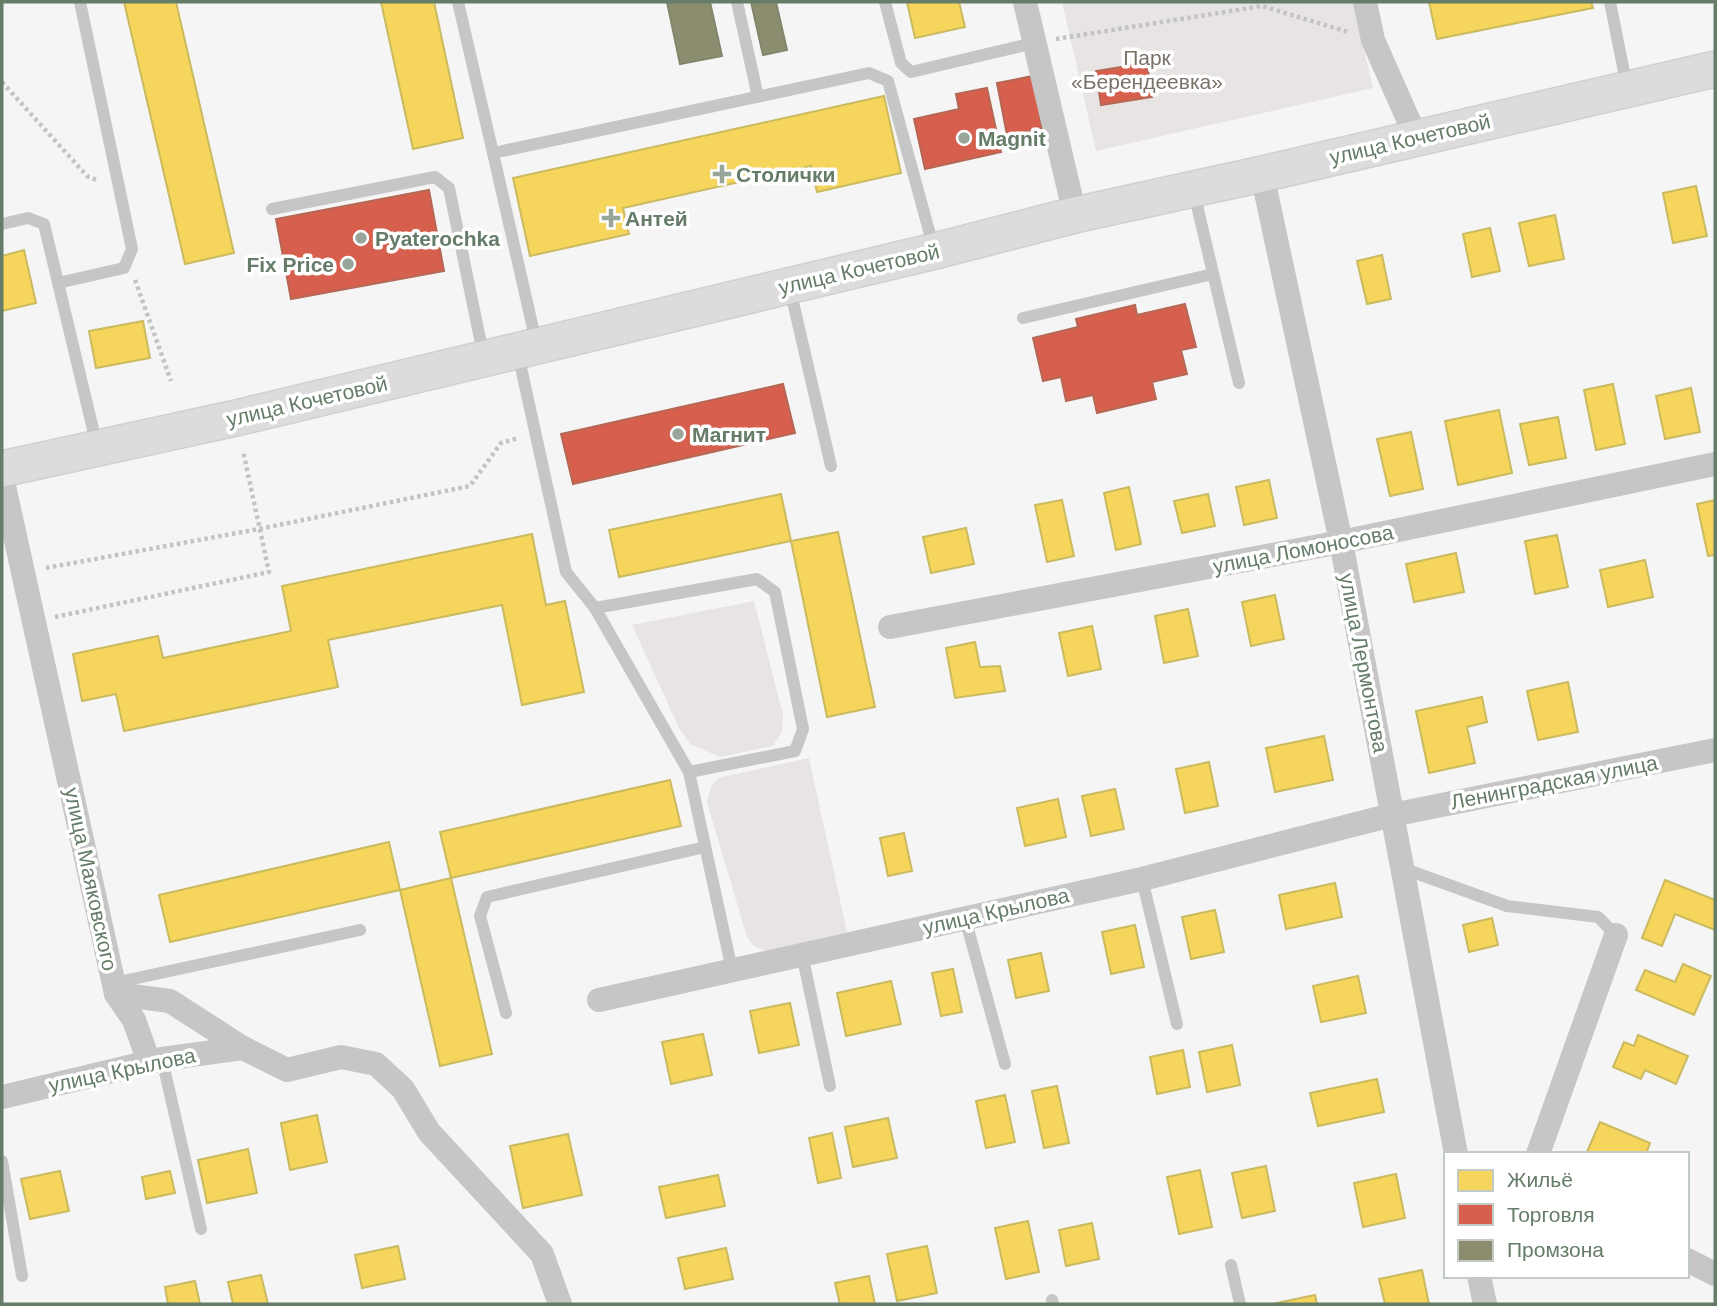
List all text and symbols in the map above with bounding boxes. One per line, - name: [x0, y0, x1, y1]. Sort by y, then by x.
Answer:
- park label: Парк «Берендеевка»: [1071, 46, 1223, 93]
- street label: улица Кочетовой: [1327, 109, 1493, 169]
- place label: Magnit: [978, 127, 1046, 150]
- marker: Magnit: [956, 130, 972, 146]
- place label: Столички: [736, 163, 835, 186]
- marker: Столички: [714, 166, 730, 182]
- place label: Антей: [625, 207, 688, 230]
- marker: Антей: [603, 210, 619, 226]
- place label: Pyaterochka: [375, 227, 500, 250]
- marker: Pyaterochka: [353, 230, 369, 246]
- street label: улица Кочетовой: [776, 239, 942, 299]
- place label: Fix Price: [246, 253, 334, 276]
- marker: Fix Price: [340, 256, 356, 272]
- street label: улица Кочетовой: [224, 371, 390, 431]
- place label: Магнит: [692, 423, 766, 446]
- marker: Магнит: [670, 426, 686, 442]
- street label: улица Ломоносова: [1211, 520, 1396, 578]
- street label: улица Лермонтова: [1335, 571, 1393, 755]
- street label: Ленинградская улица: [1449, 751, 1660, 813]
- street label: улица Маяковского: [60, 785, 122, 973]
- street label: улица Крылова: [921, 883, 1072, 939]
- street label: улица Крылова: [47, 1043, 198, 1097]
- legend: [1444, 1152, 1689, 1278]
- text: Жильё: [1507, 1168, 1573, 1191]
- text: Торговля: [1507, 1203, 1595, 1226]
- text: Промзона: [1507, 1238, 1604, 1261]

